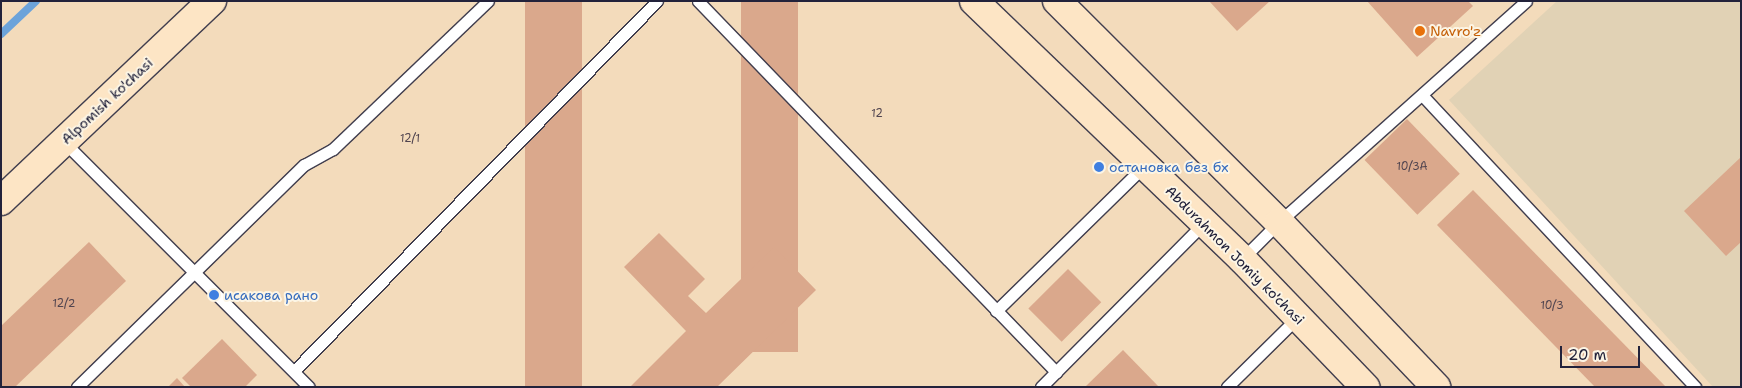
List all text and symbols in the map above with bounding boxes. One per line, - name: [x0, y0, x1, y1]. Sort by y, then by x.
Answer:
- place label: Navro'z: [1430, 23, 1481, 39]
- marker: Navro'z: [1414, 25, 1426, 37]
- street label: Alpomish ko'chasi: [58, 54, 156, 148]
- house number: 12: [871, 107, 883, 121]
- house number: 12/1: [400, 132, 420, 146]
- place label: остановка без бх: [1109, 159, 1228, 175]
- house number: 10/3A: [1397, 160, 1427, 174]
- marker: остановка без бх: [1093, 161, 1105, 173]
- street label: Abdurahmon Jomiy ko'chasi: [1162, 182, 1308, 328]
- place label: исакова рано: [224, 287, 318, 303]
- marker: исакова рано: [208, 289, 220, 301]
- house number: 12/2: [53, 297, 75, 311]
- house number: 10/3: [1540, 299, 1564, 313]
- scale bar: [1562, 336, 1642, 368]
- text: 20 m: [1568, 345, 1607, 365]

